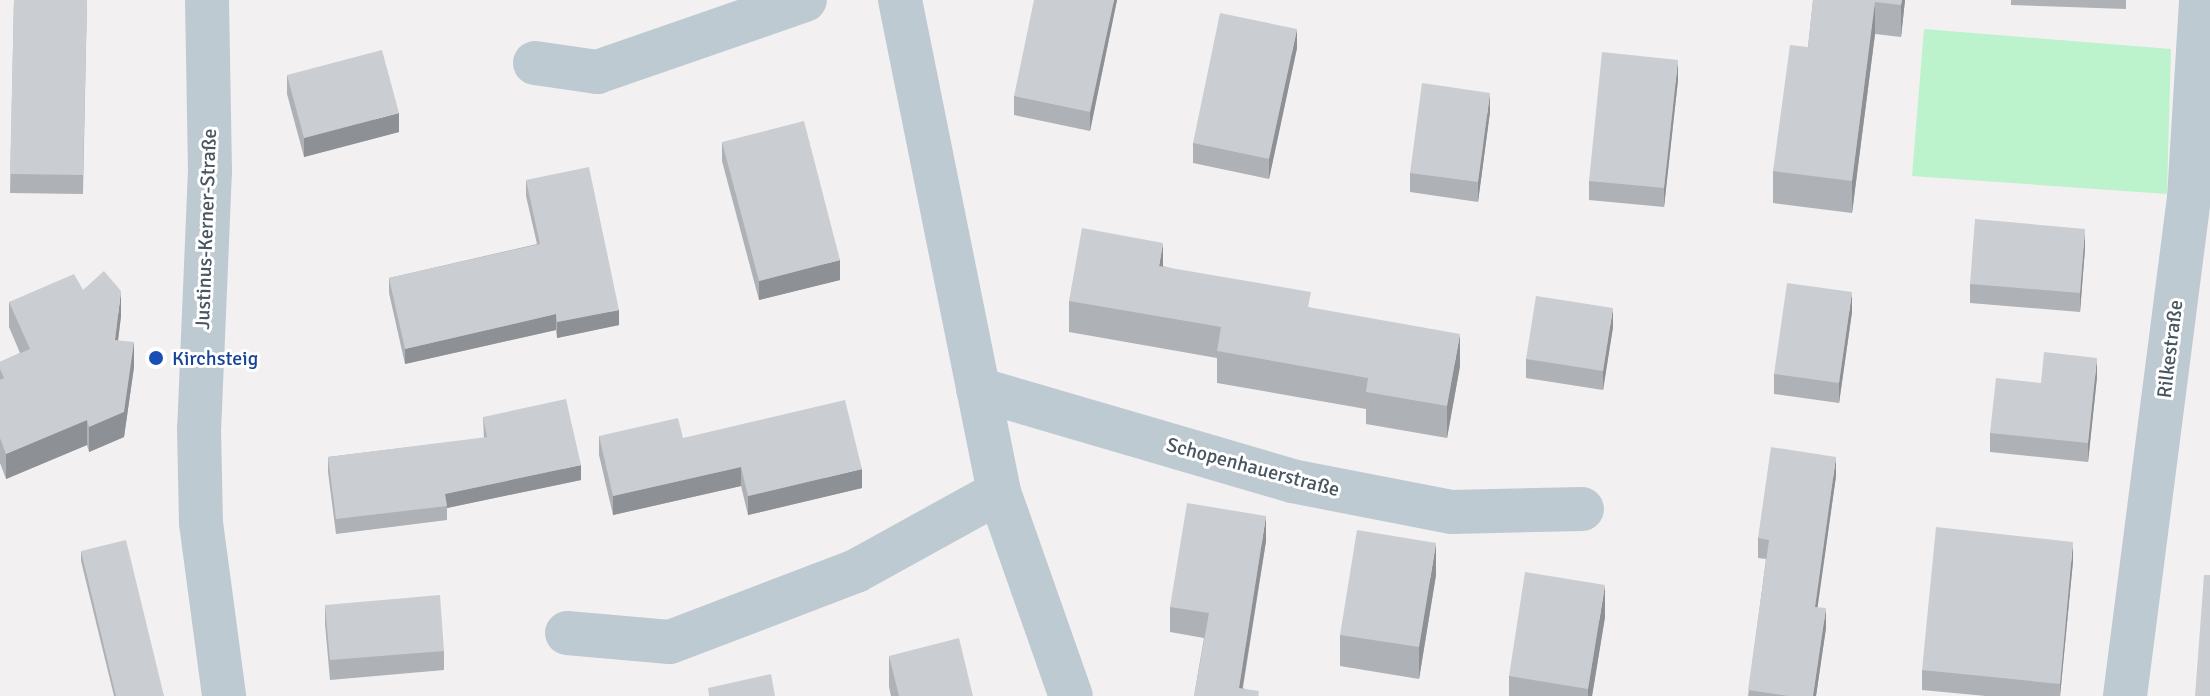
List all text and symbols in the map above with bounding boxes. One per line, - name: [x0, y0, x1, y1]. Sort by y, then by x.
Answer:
- street label: Justinus-Kerner-Straße: [190, 128, 222, 330]
- street label: Rilkestraße: [2152, 299, 2188, 399]
- place label: Kirchsteig: [172, 346, 258, 370]
- marker: Kirchsteig: [147, 349, 165, 367]
- street label: Schopenhauerstraße: [1164, 432, 1342, 502]

